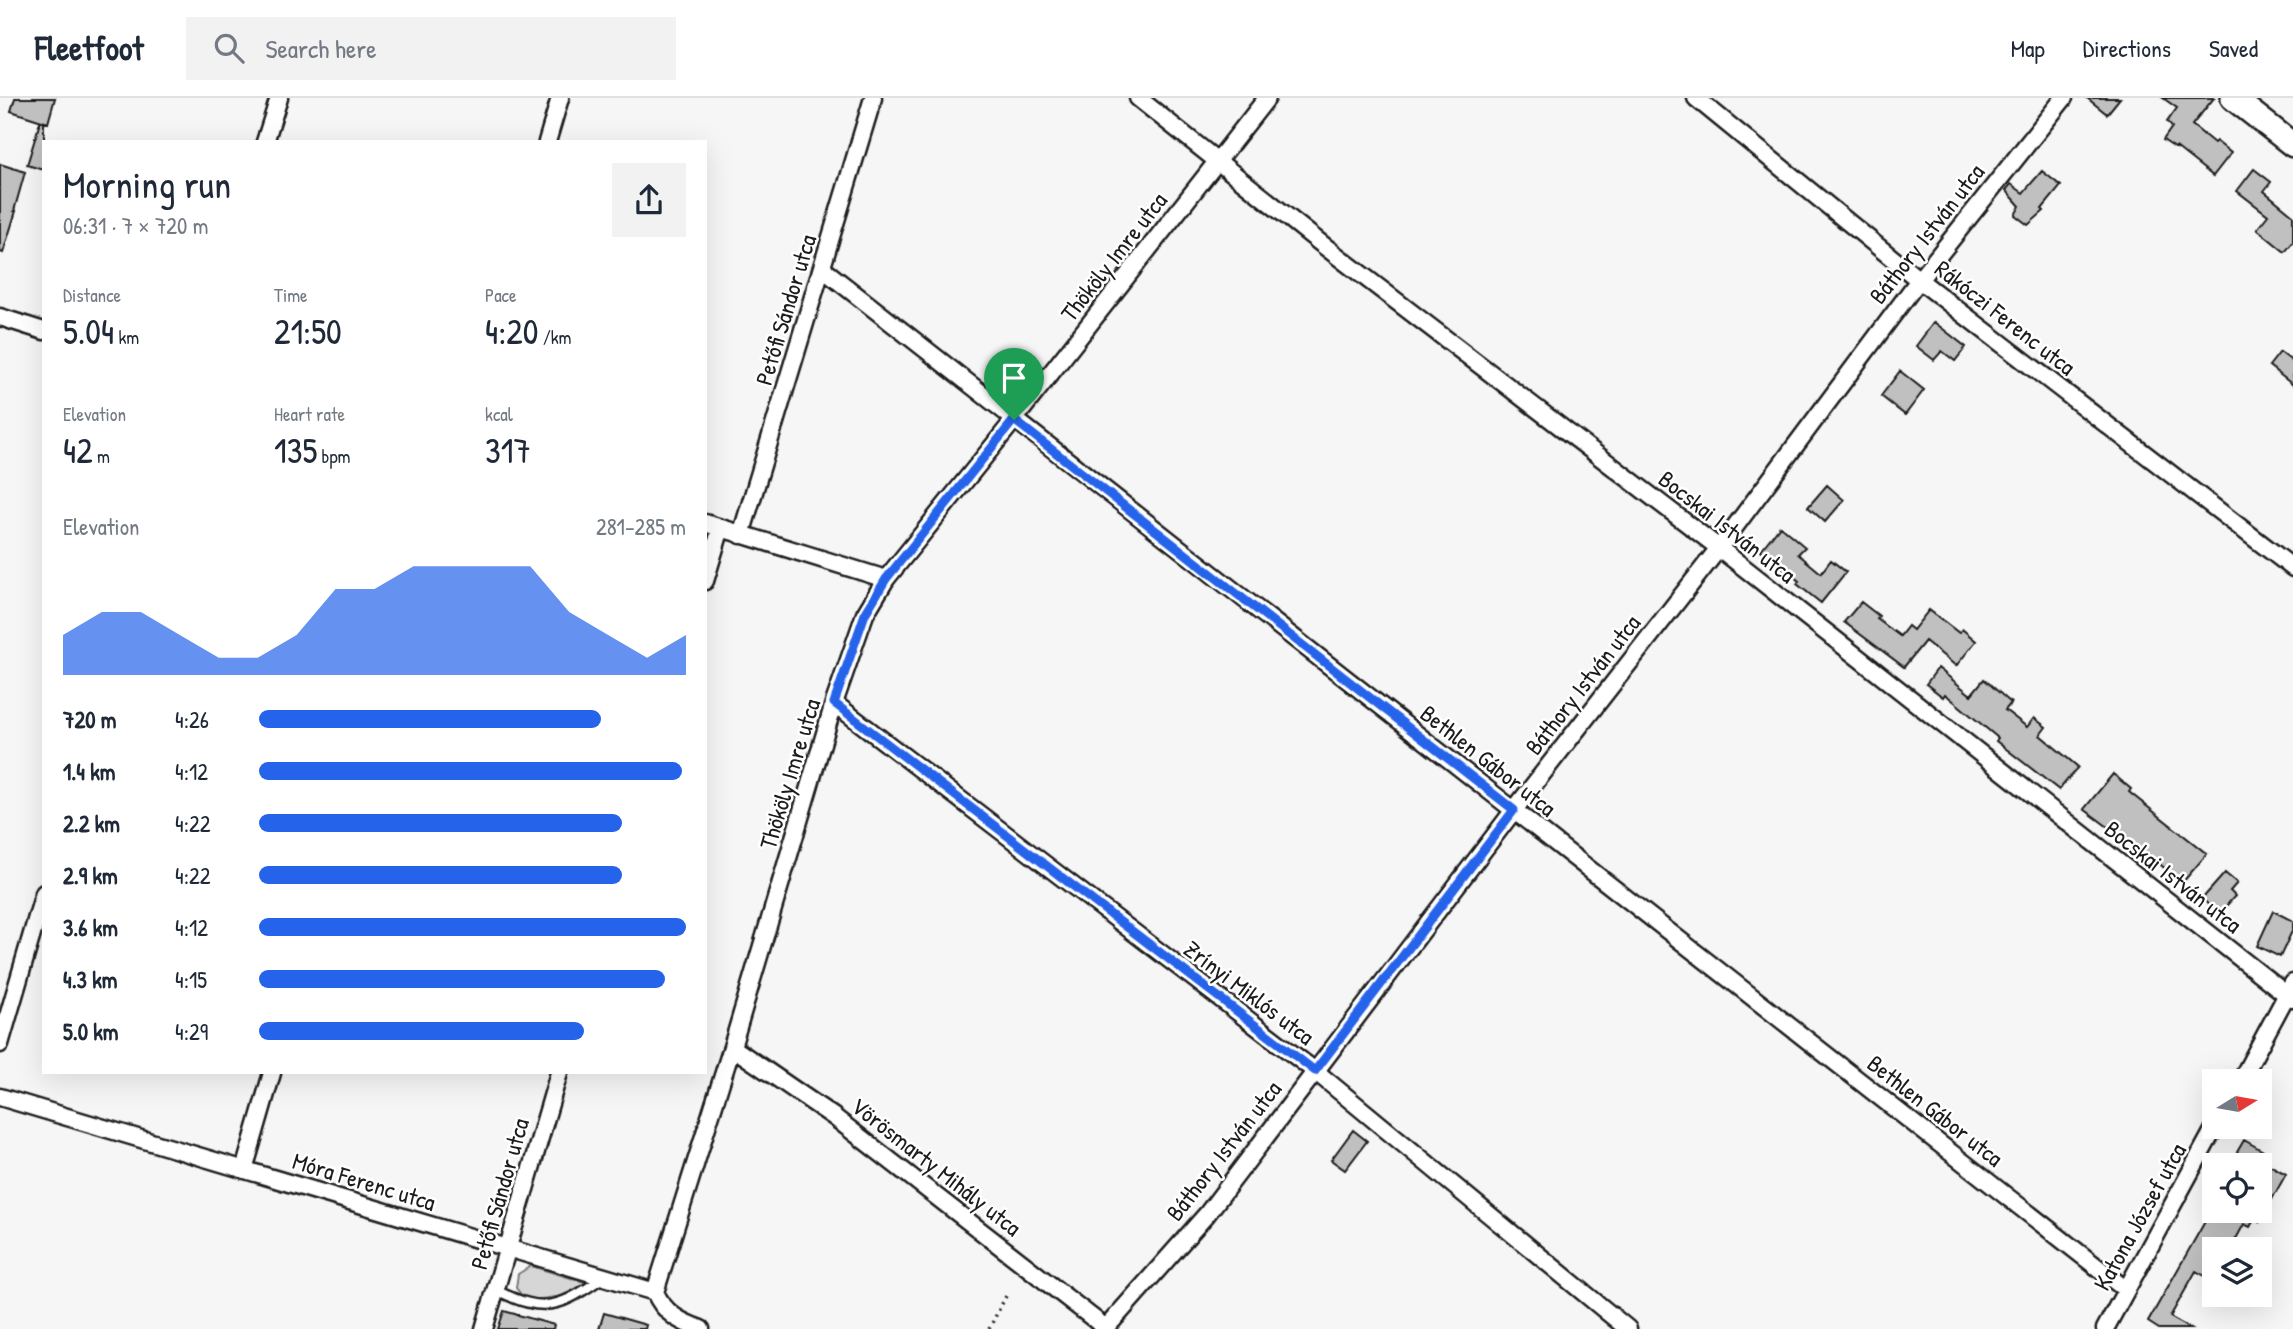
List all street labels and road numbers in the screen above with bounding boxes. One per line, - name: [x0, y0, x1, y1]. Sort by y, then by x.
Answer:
- street label: Báthory István utca: [1861, 157, 1991, 310]
- street label: Thököly Imre utca: [1053, 185, 1174, 328]
- street label: Petőfi Sándor utca: [747, 231, 823, 389]
- street label: Rákóczi Ferenc utca: [1929, 252, 2082, 382]
- street label: Bocskai István utca: [1652, 463, 1803, 590]
- street label: Báthory István utca: [1517, 608, 1647, 761]
- street label: Thököly Imre utca: [751, 695, 827, 853]
- street label: Bethlen Gábor utca: [1414, 697, 1563, 823]
- street label: Bocskai István utca: [2098, 813, 2249, 940]
- street label: Zrínyi Miklós utca: [1178, 933, 1321, 1052]
- street label: Bethlen Gábor utca: [1861, 1047, 2010, 1173]
- street label: Báthory István utca: [1158, 1074, 1288, 1227]
- street label: Vörösmarty Mihály utca: [845, 1090, 1028, 1243]
- street label: Petőfi Sándor utca: [462, 1114, 536, 1273]
- street label: Katona József utca: [2085, 1137, 2193, 1296]
- street label: Móra Ferenc utca: [289, 1144, 440, 1218]

